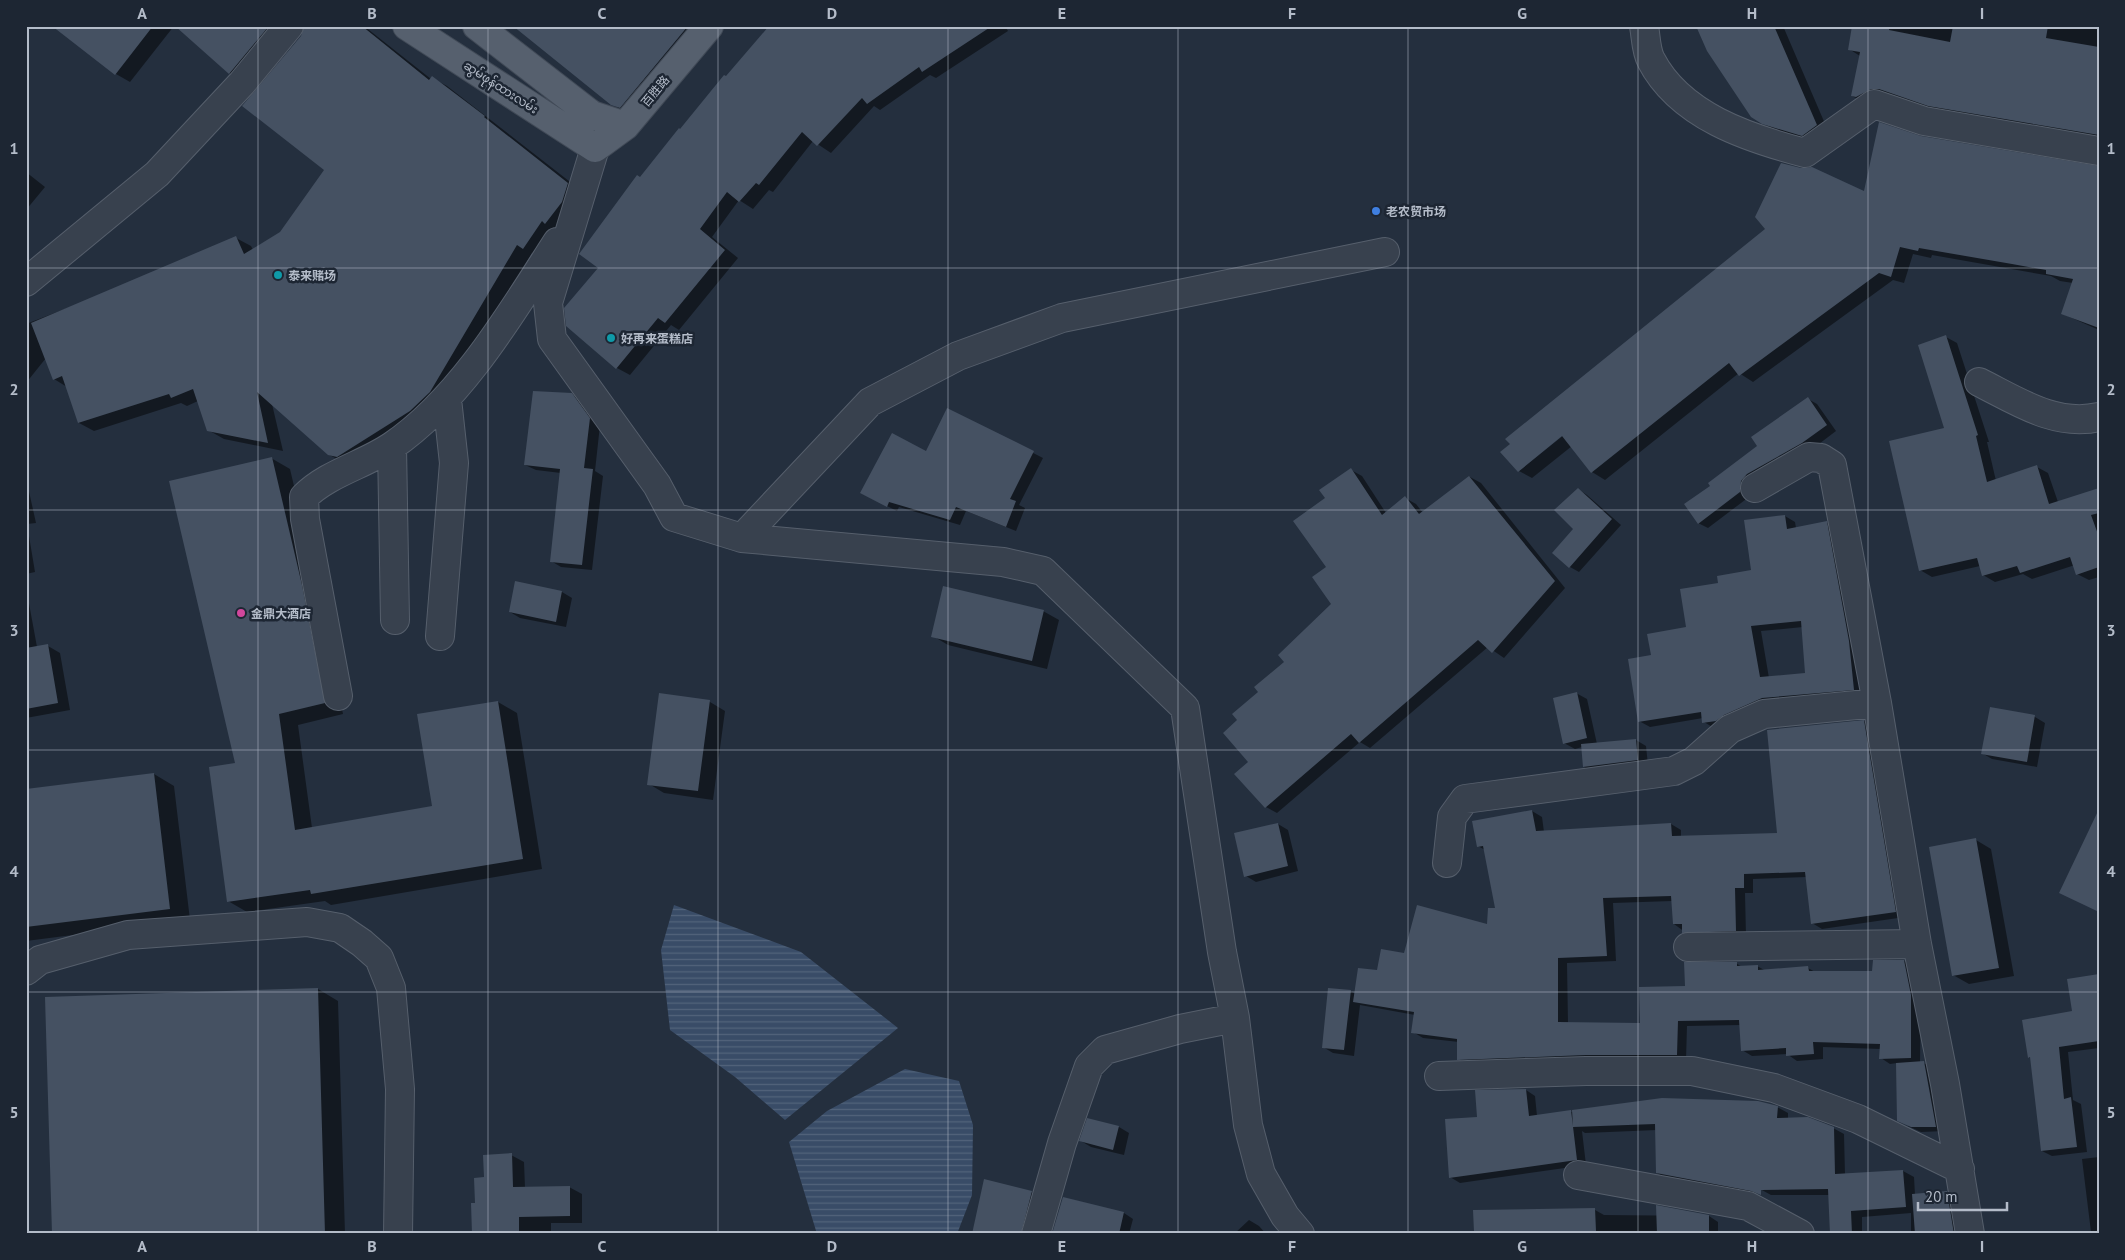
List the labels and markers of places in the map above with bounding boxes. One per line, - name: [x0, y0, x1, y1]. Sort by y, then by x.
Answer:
- place label: 老农贸市场: [1386, 204, 1446, 219]
- marker: 老农贸市场: [1370, 205, 1382, 217]
- place label: 泰来赌场: [288, 268, 336, 283]
- marker: 泰来赌场: [272, 269, 284, 281]
- place label: 好再来蛋糕店: [621, 331, 693, 346]
- marker: 好再来蛋糕店: [605, 332, 617, 344]
- place label: 金鼎大酒店: [251, 606, 311, 621]
- marker: 金鼎大酒店: [235, 607, 247, 619]

